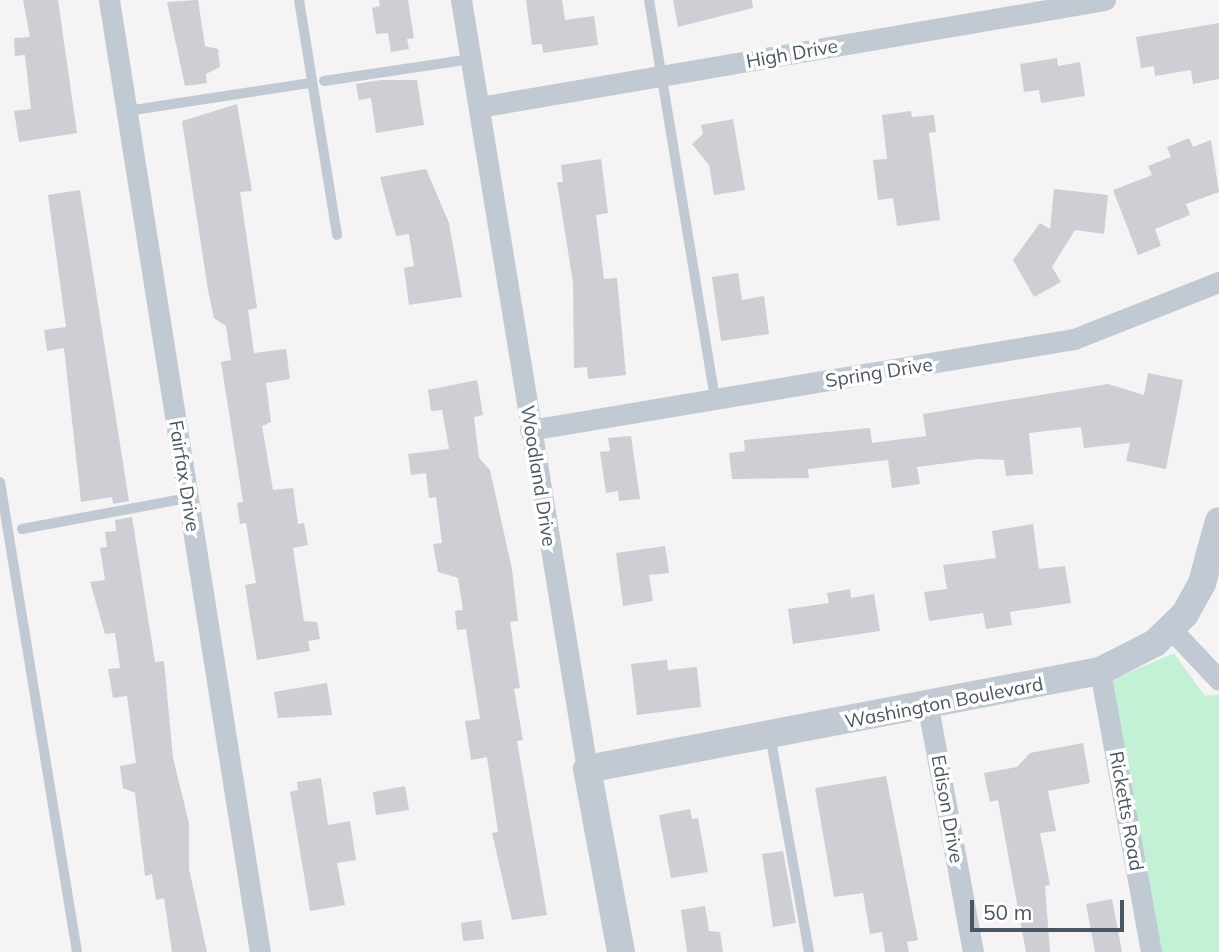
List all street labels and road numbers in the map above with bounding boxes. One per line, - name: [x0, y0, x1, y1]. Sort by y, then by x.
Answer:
- street label: High Drive: [744, 35, 840, 73]
- street label: Spring Drive: [824, 353, 934, 393]
- street label: Woodland Drive: [516, 404, 560, 548]
- street label: Fairfax Drive: [164, 419, 204, 533]
- street label: Washington Boulevard: [843, 673, 1045, 733]
- street label: Ricketts Road: [1104, 749, 1148, 873]
- street label: Edison Drive: [926, 753, 968, 865]

